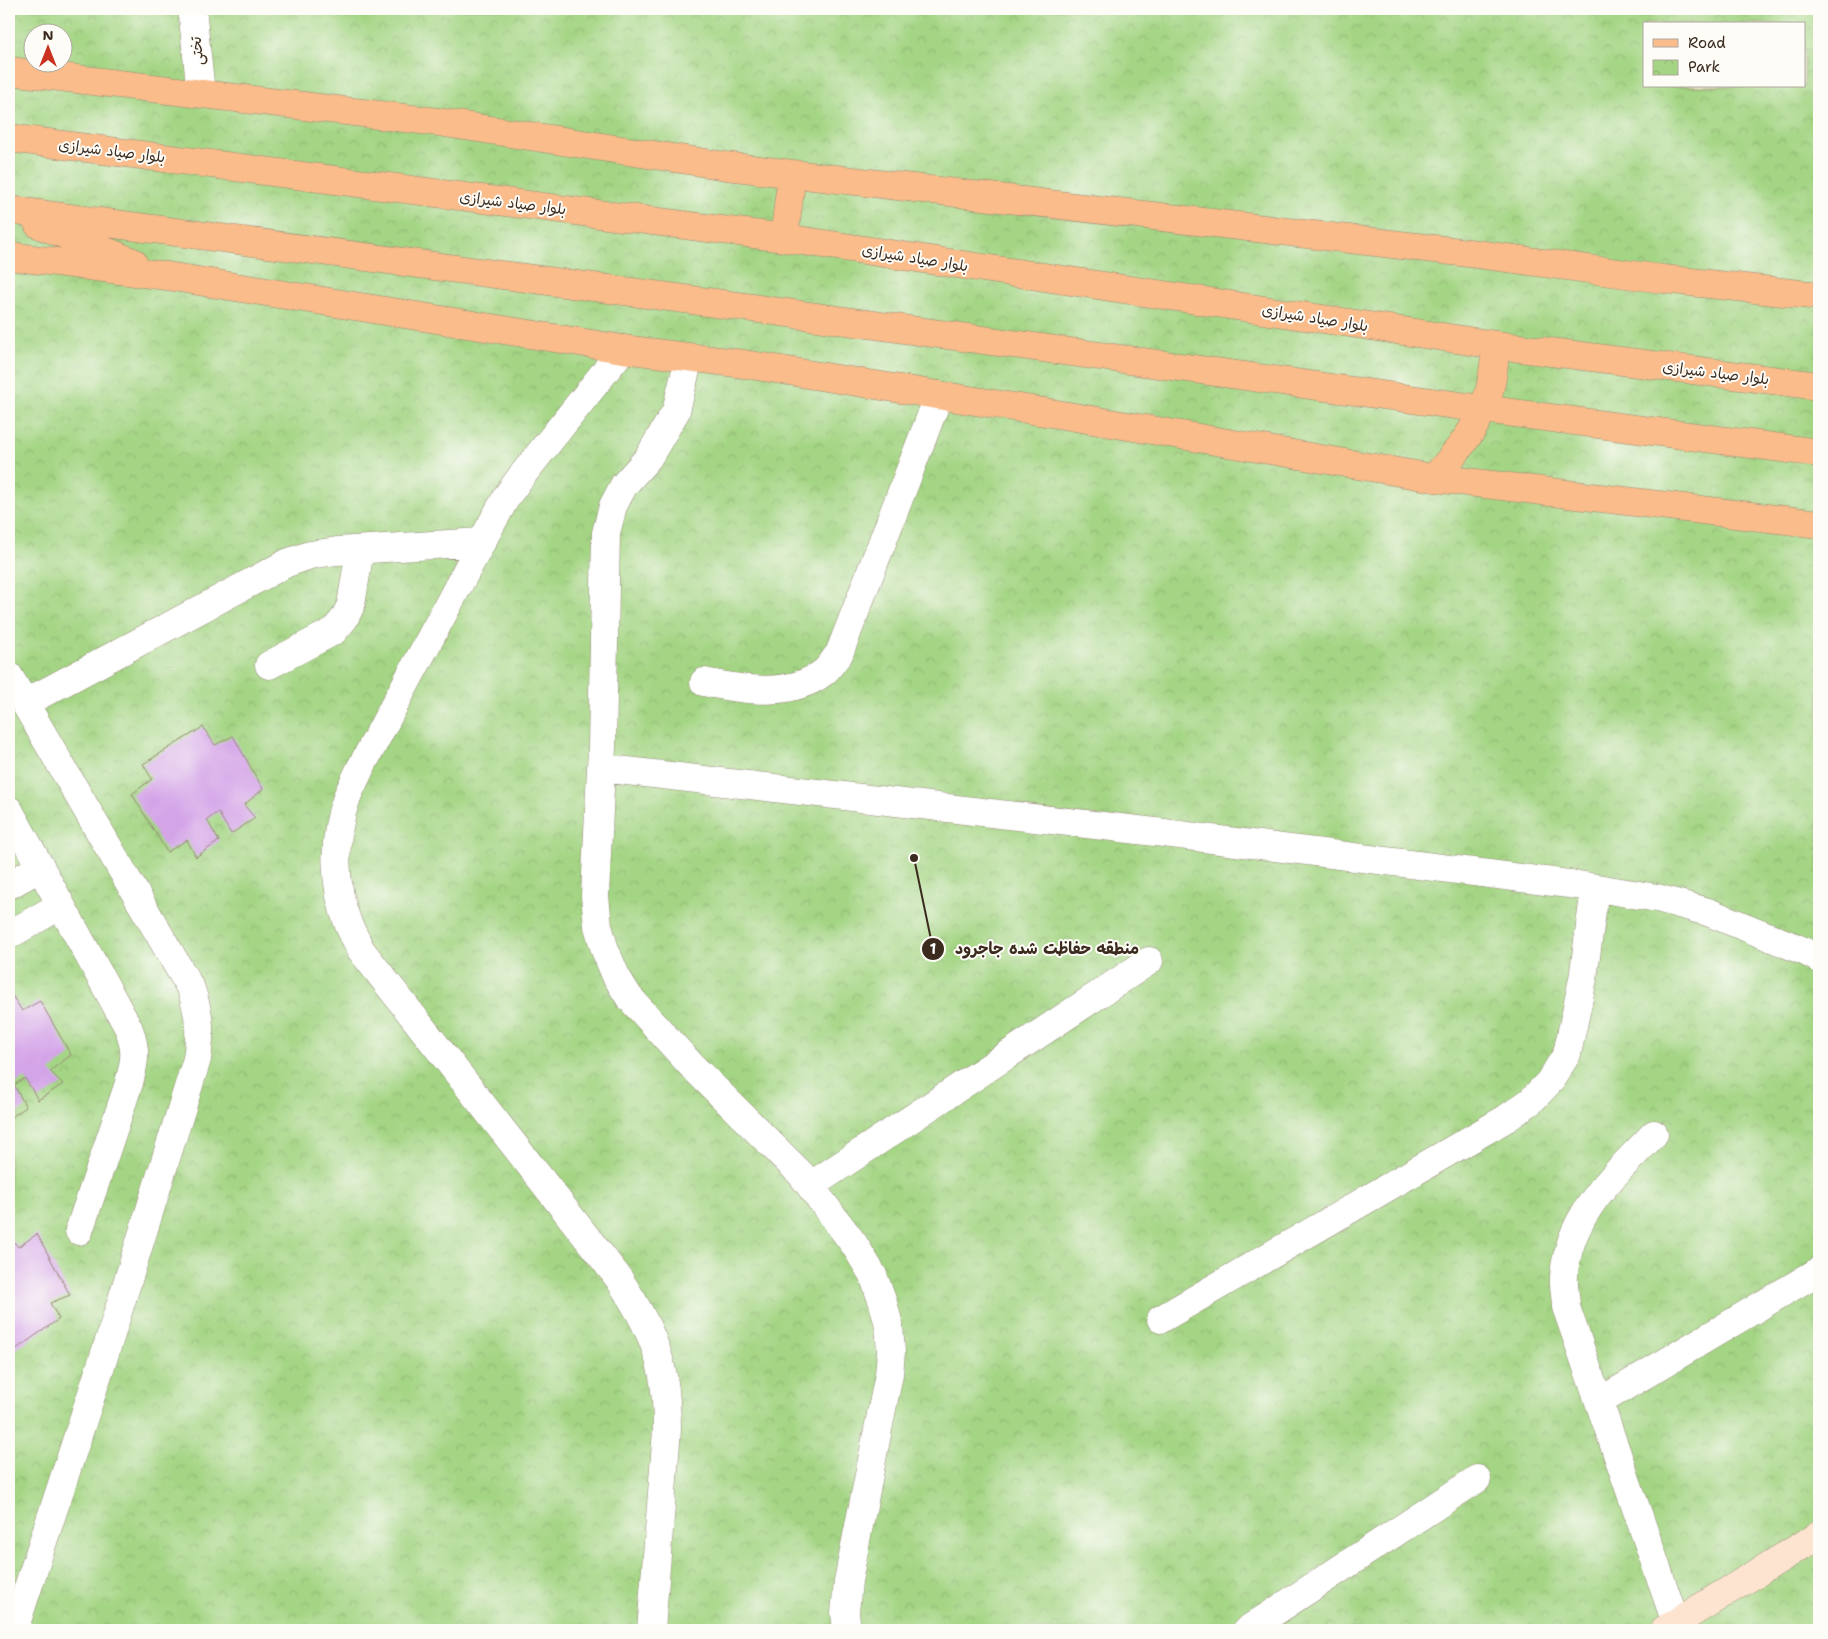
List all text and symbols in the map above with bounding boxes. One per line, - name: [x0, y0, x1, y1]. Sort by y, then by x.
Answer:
- north arrow: [22, 22, 72, 72]
- legend: [1643, 22, 1806, 88]
- text: N: [42, 26, 54, 44]
- text: Road: [1688, 33, 1726, 53]
- street label: تختی: [185, 35, 208, 67]
- text: Park: [1688, 57, 1720, 77]
- street label: بلوار صیاد شیرازی: [58, 135, 166, 167]
- street label: بلوار صیاد شیرازی: [459, 187, 567, 219]
- street label: بلوار صیاد شیرازی: [860, 240, 970, 276]
- street label: بلوار صیاد شیرازی: [1260, 300, 1370, 336]
- street label: بلوار صیاد شیرازی: [1662, 357, 1770, 389]
- callout: منطقه حفاظت شده جاجرود: [920, 933, 1149, 964]
- text: منطقه حفاظت شده جاجرود: [955, 938, 1139, 959]
- text: 1: [930, 939, 937, 959]

